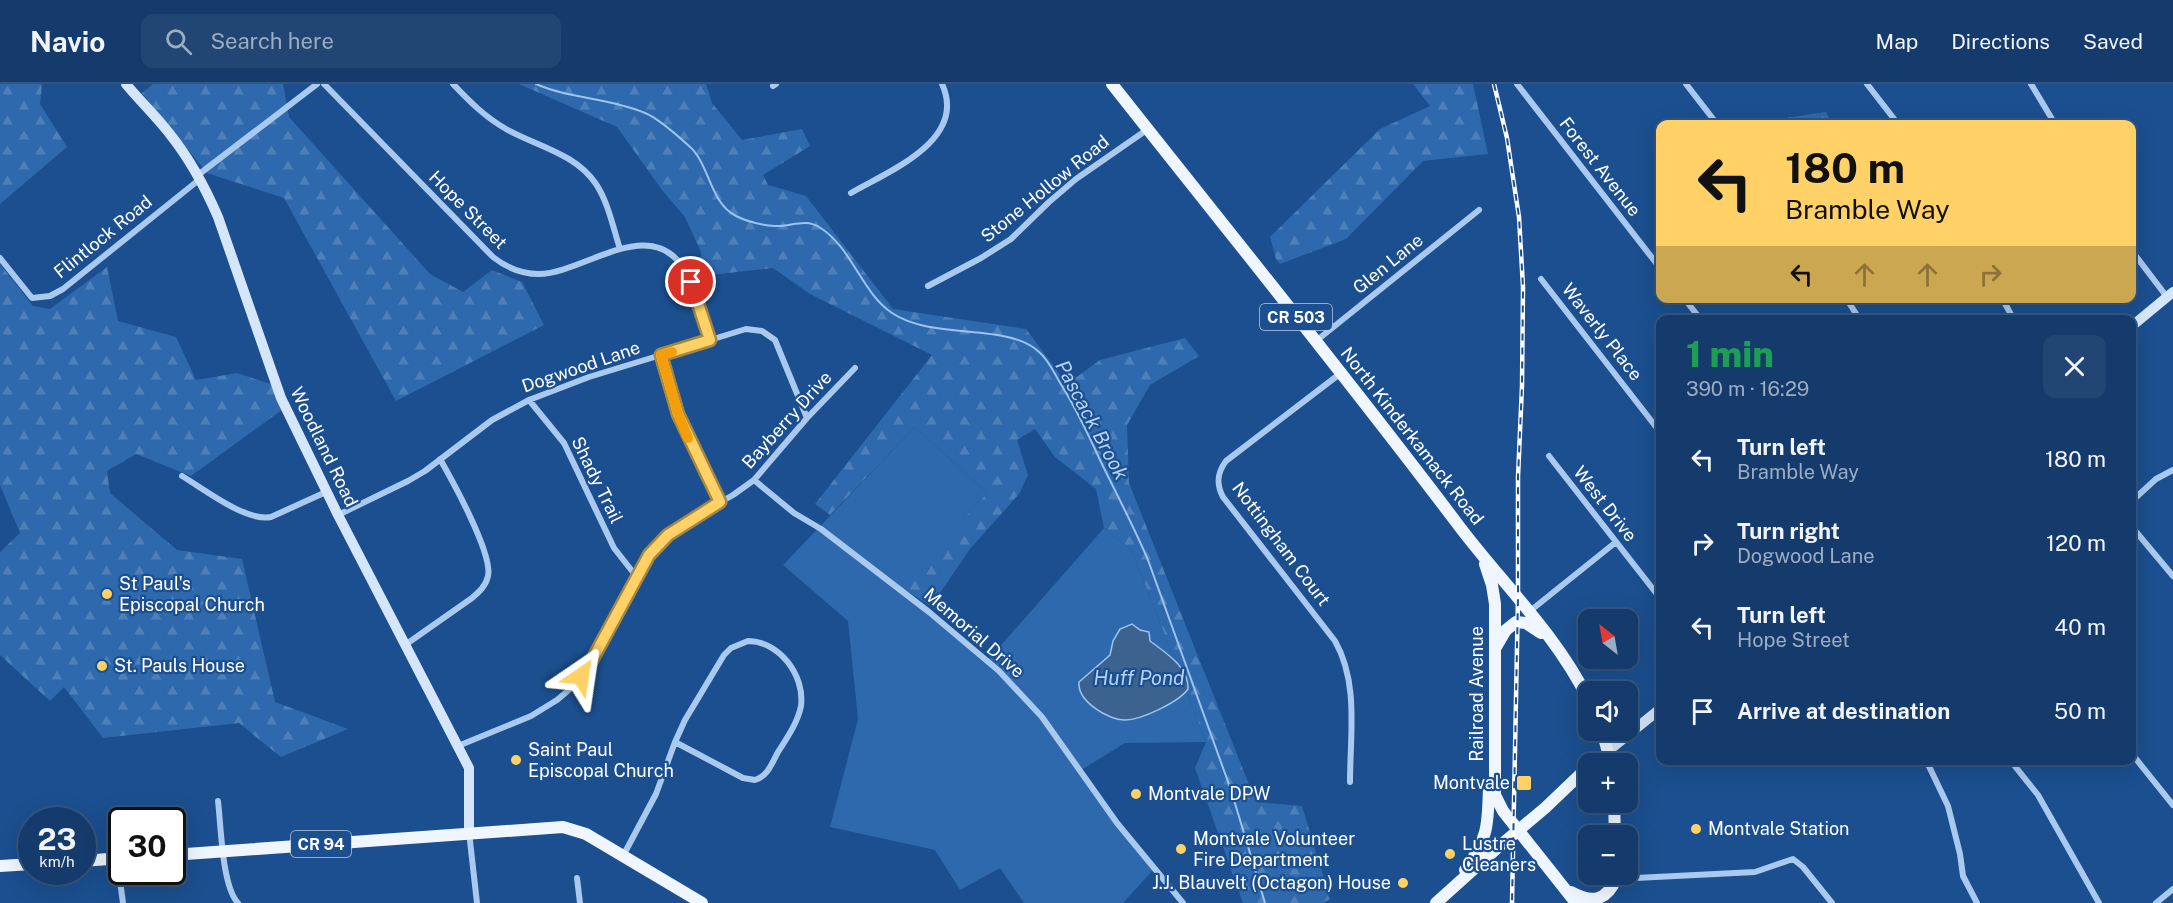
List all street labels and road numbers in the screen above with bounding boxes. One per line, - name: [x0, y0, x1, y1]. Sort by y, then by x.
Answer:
- street label: Forest Avenue: [1555, 113, 1646, 220]
- street label: Stone Hollow Road: [976, 131, 1113, 247]
- street label: Hope Street: [425, 166, 512, 253]
- street label: Flintlock Road: [50, 191, 156, 282]
- street label: Glen Lane: [1349, 229, 1427, 298]
- street label: Waverly Place: [1558, 279, 1647, 385]
- road number: CR 503: [1260, 304, 1332, 330]
- street label: Dogwood Lane: [519, 336, 643, 397]
- street label: North Kinderkamack Road: [1337, 343, 1488, 529]
- street label: Bayberry Drive: [737, 367, 836, 473]
- street label: Woodland Road: [286, 383, 363, 510]
- street label: Shady Trail: [567, 433, 627, 527]
- street label: West Drive: [1569, 462, 1641, 546]
- street label: Nottingham Court: [1228, 478, 1335, 610]
- street label: Memorial Drive: [920, 583, 1029, 682]
- street label: Railroad Avenue: [1466, 626, 1487, 762]
- road number: CR 94: [291, 831, 351, 857]

